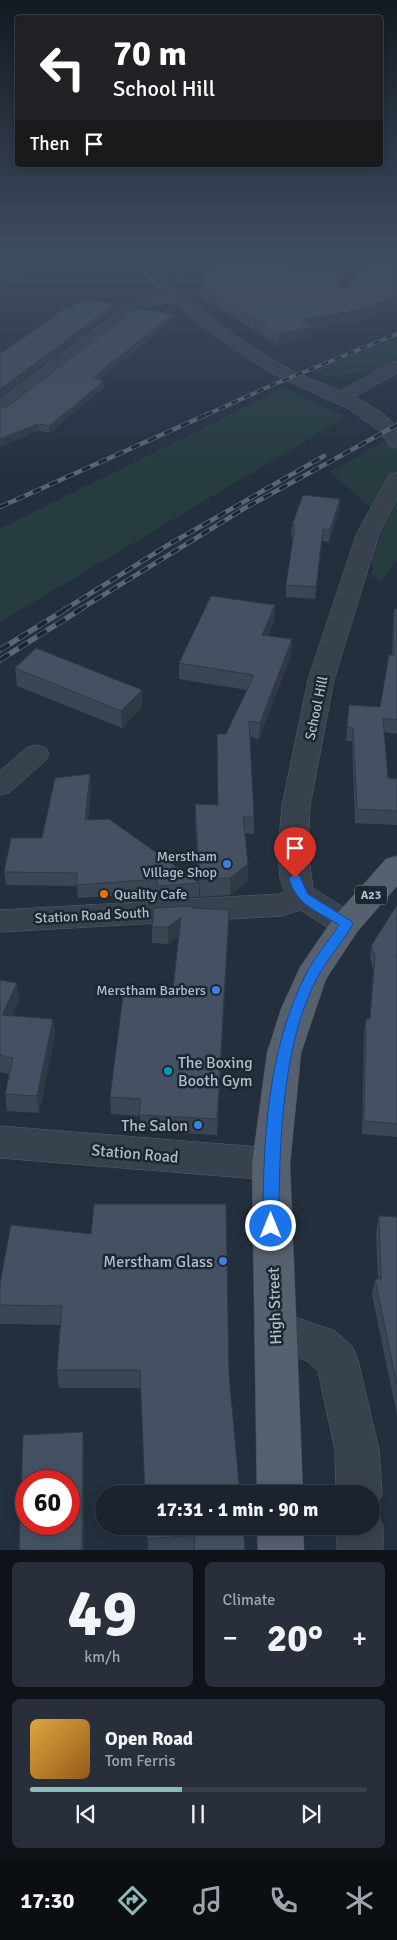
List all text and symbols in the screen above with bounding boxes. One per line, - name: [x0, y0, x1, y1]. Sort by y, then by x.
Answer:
- text: 70 m: [113, 32, 187, 75]
- icon: left: [30, 35, 95, 100]
- text: School Hill: [113, 75, 215, 102]
- icon: arrive: [80, 130, 108, 158]
- text: Then: [30, 132, 70, 156]
- street label: School Hill: [301, 675, 332, 742]
- pin: [274, 827, 316, 878]
- icon: arrive: [281, 834, 309, 862]
- place label: Merstham Village Shop: [142, 848, 217, 881]
- marker: Merstham Village Shop: [221, 858, 233, 870]
- place label: Quality Cafe: [114, 886, 187, 903]
- road number: A23: [355, 886, 387, 904]
- marker: Quality Cafe: [98, 888, 110, 900]
- street label: Station Road South: [34, 904, 150, 927]
- place label: Merstham Barbers: [96, 982, 206, 999]
- marker: Merstham Barbers: [210, 984, 222, 996]
- place label: The Boxing Booth Gym: [178, 1053, 253, 1091]
- marker: The Boxing Booth Gym: [162, 1065, 174, 1077]
- place label: The Salon: [121, 1116, 188, 1136]
- marker: The Salon: [192, 1119, 204, 1131]
- street label: Station Road: [91, 1140, 179, 1168]
- position arrow: [244, 1199, 296, 1251]
- place label: Merstham Glass: [103, 1252, 213, 1272]
- marker: Merstham Glass: [217, 1255, 229, 1267]
- street label: High Street: [264, 1266, 286, 1345]
- speed limit sign: 60: [15, 1470, 80, 1535]
- text: 17:31 · 1 min · 90 m: [157, 1498, 318, 1522]
- text: 49: [67, 1574, 137, 1654]
- text: Climate: [223, 1590, 275, 1610]
- text: 20°: [267, 1615, 323, 1662]
- text: −: [223, 1621, 238, 1655]
- text: +: [352, 1621, 367, 1655]
- text: km/h: [84, 1647, 120, 1667]
- text: Open Road: [105, 1727, 193, 1751]
- text: Tom Ferris: [105, 1751, 175, 1771]
- icon: previous: [72, 1800, 100, 1828]
- icon: pause: [184, 1800, 212, 1828]
- icon: next: [297, 1800, 325, 1828]
- icon: directions: [115, 1883, 150, 1918]
- icon: music: [190, 1883, 225, 1918]
- icon: phone: [266, 1883, 301, 1918]
- icon: climate: [342, 1883, 377, 1918]
- text: 17:30: [20, 1887, 74, 1914]

